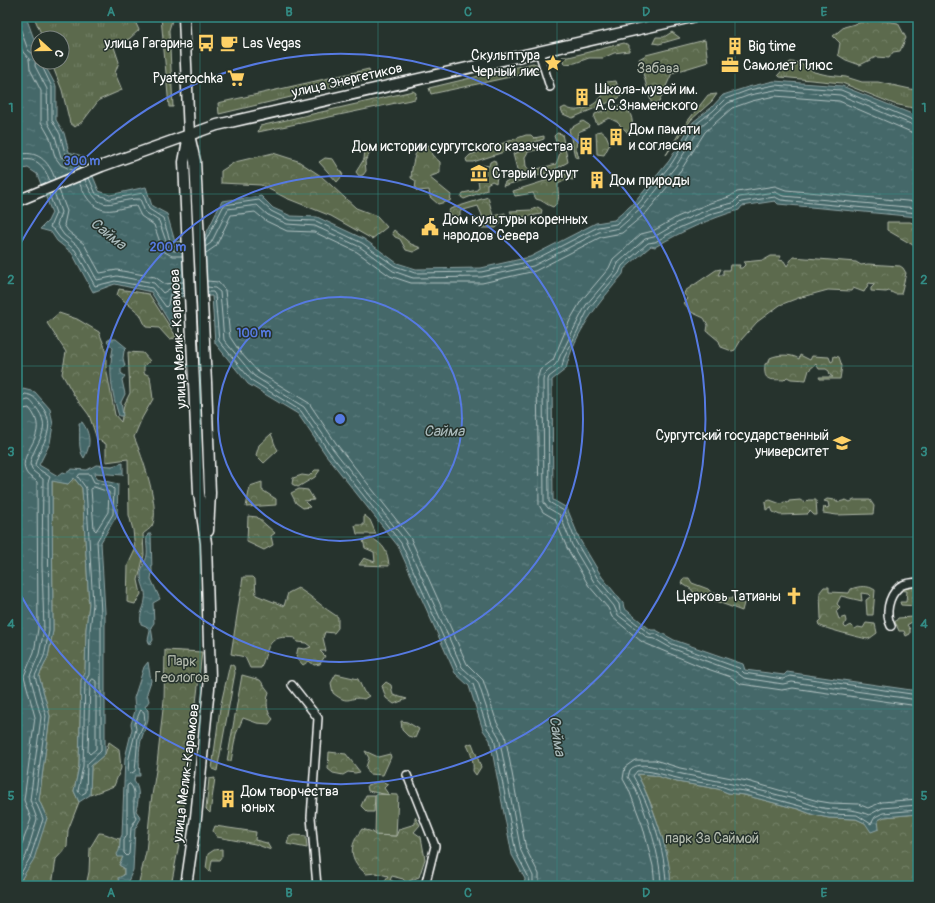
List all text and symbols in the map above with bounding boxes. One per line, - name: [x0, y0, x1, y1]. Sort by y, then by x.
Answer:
- text: A: [107, 4, 116, 20]
- text: B: [285, 4, 293, 20]
- text: C: [464, 4, 472, 20]
- text: D: [642, 4, 650, 20]
- text: E: [821, 4, 828, 20]
- north arrow: [30, 30, 70, 70]
- bus stop icon: улица Гагарина: [196, 33, 216, 53]
- cafe icon: Las Vegas: [219, 33, 239, 53]
- place label: улица Гагарина: [103, 35, 193, 52]
- place label: Las Vegas: [242, 35, 302, 52]
- building icon: Big time: [725, 36, 745, 56]
- place label: Big time: [748, 38, 796, 55]
- place label: Скульптура Черный лис: [471, 47, 540, 80]
- text: С: [52, 48, 66, 59]
- place icon: Скульптура Черный лис: [543, 53, 563, 73]
- office icon: Самолет Плюс: [720, 55, 740, 75]
- place label: Самолет Плюс: [743, 57, 833, 74]
- street label: улица Энергетиков: [289, 59, 404, 101]
- park label: Забава: [637, 60, 679, 77]
- supermarket icon: Pyaterochka: [226, 68, 246, 88]
- place label: Pyaterochka: [152, 70, 223, 87]
- place label: Школа-музей им. А.С.Знаменского: [595, 81, 698, 114]
- building icon: Школа-музей им. А.С.Знаменского: [572, 87, 592, 107]
- text: 1: [8, 100, 14, 116]
- text: 1: [921, 100, 927, 116]
- place label: Дом памяти и согласия: [628, 121, 700, 154]
- building icon: Дом памяти и согласия: [606, 127, 626, 147]
- building icon: Дом истории сургутского казачества: [576, 136, 596, 156]
- place label: Дом истории сургутского казачества: [351, 138, 573, 155]
- text: 300 m: [64, 154, 101, 169]
- museum icon: Старый Сургут: [469, 163, 489, 183]
- place label: Старый Сургут: [492, 165, 579, 182]
- building icon: Дом природы: [587, 170, 607, 190]
- place label: Дом природы: [609, 172, 690, 189]
- place label: Дом культуры коренных народов Севера: [442, 211, 588, 244]
- water label: Сайма: [86, 214, 130, 255]
- public building icon: Дом культуры коренных народов Севера: [420, 217, 440, 237]
- text: 200 m: [150, 240, 187, 255]
- street label: улица Мелик-Карамова: [166, 269, 190, 410]
- text: 2: [7, 272, 15, 288]
- text: 2: [920, 272, 928, 288]
- text: 100 m: [237, 326, 272, 341]
- centre of rings: [333, 412, 347, 426]
- water label: Сайма: [424, 422, 465, 441]
- place label: Сургутский государственный университет: [655, 427, 829, 460]
- school or university icon: Сургутский государственный университет: [832, 433, 852, 453]
- text: 3: [7, 444, 15, 460]
- text: 3: [920, 444, 928, 460]
- church icon: Церковь Татианы: [784, 586, 804, 606]
- place label: Церковь Татианы: [676, 588, 781, 605]
- text: 4: [7, 616, 15, 632]
- text: 4: [920, 616, 928, 632]
- park label: Парк Геологов: [154, 653, 210, 686]
- street label: улица Мелик-Карамова: [169, 703, 203, 844]
- water label: Сайма: [544, 715, 570, 758]
- place label: Дом творчества юных: [240, 783, 338, 816]
- text: 5: [7, 788, 15, 804]
- text: 5: [920, 788, 928, 804]
- building icon: Дом творчества юных: [218, 789, 238, 809]
- park label: парк За Саймой: [665, 830, 759, 847]
- text: A: [107, 885, 116, 901]
- text: B: [285, 885, 293, 901]
- text: C: [464, 885, 472, 901]
- text: D: [642, 885, 650, 901]
- text: E: [821, 885, 828, 901]

